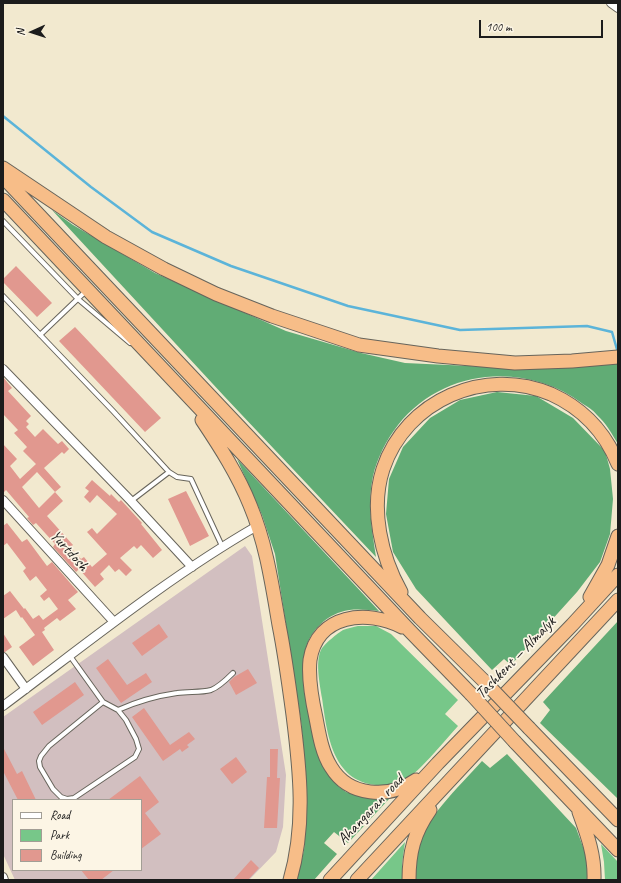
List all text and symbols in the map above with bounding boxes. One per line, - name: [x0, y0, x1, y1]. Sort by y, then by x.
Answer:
- north arrow: [12, 12, 52, 52]
- scale bar: [481, 12, 605, 38]
- text: 100 m: [486, 19, 512, 35]
- text: N: [13, 29, 27, 36]
- street label: Yurtdosh: [46, 526, 92, 576]
- street label: Tashkent — Almalyk: [472, 613, 560, 703]
- street label: Ahangaran road: [334, 771, 408, 849]
- legend: [12, 799, 142, 871]
- text: Road: [50, 807, 70, 823]
- text: Park: [50, 827, 69, 843]
- text: Building: [50, 847, 82, 863]

